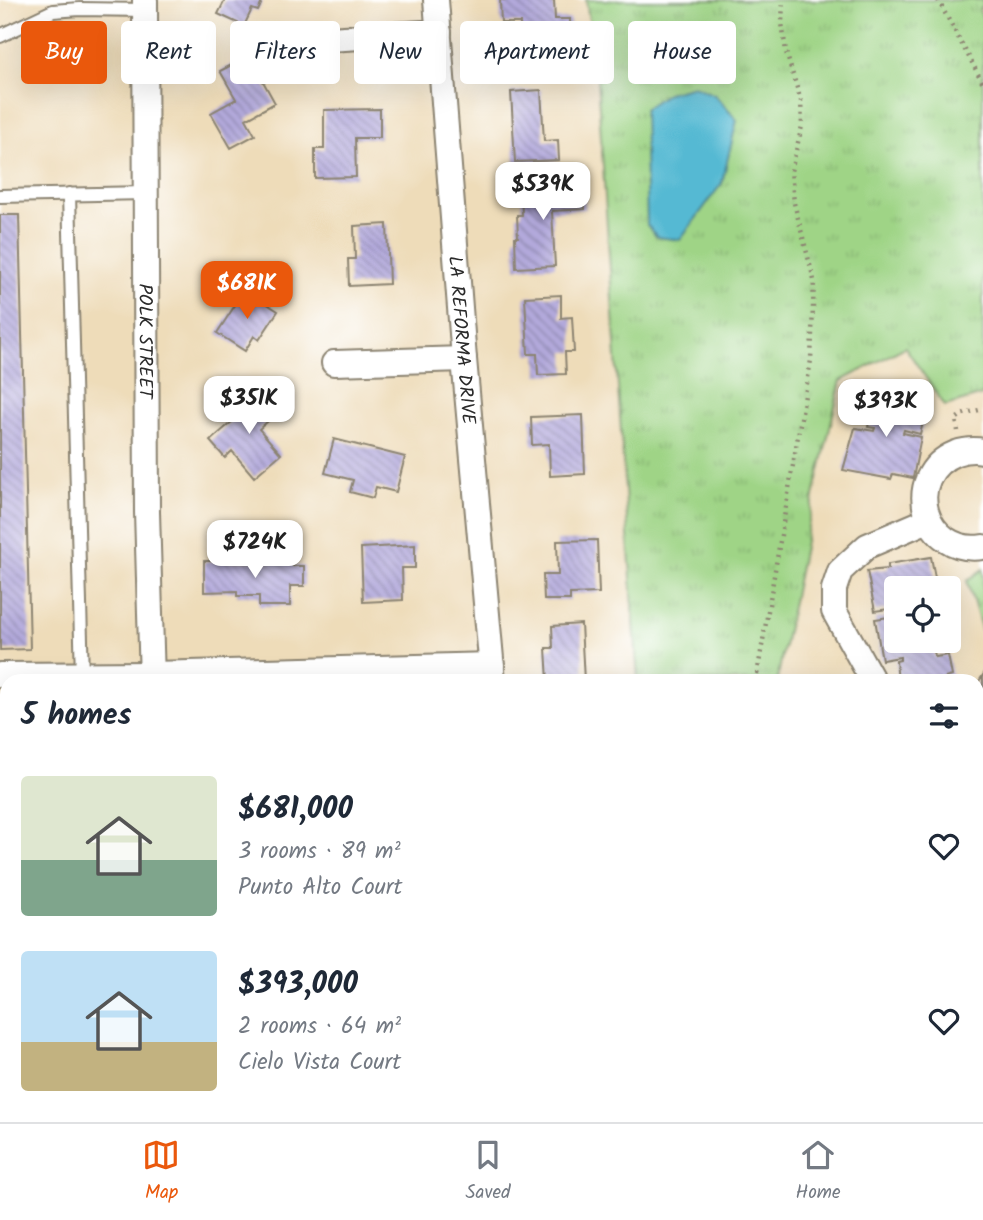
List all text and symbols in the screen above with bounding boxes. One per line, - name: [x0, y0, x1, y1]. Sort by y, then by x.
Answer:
- chip: Buy: [21, 21, 107, 84]
- chip: Rent: [121, 21, 216, 84]
- chip: Filters: [230, 21, 340, 84]
- chip: New: [354, 21, 446, 84]
- chip: Apartment: [460, 21, 614, 84]
- chip: House: [628, 21, 736, 84]
- pin: $539K: [494, 162, 592, 222]
- text: $539K: [511, 167, 575, 203]
- street label: LA REFORMA DRIVE: [439, 255, 483, 427]
- pin: $681K: [198, 262, 296, 321]
- text: $681K: [217, 266, 277, 302]
- street label: POLK STREET: [129, 283, 160, 400]
- pin: $351K: [200, 376, 298, 436]
- pin: $393K: [837, 380, 935, 439]
- text: $351K: [220, 381, 278, 417]
- text: $393K: [854, 384, 918, 420]
- pin: $724K: [206, 520, 304, 580]
- text: $724K: [223, 525, 287, 561]
- map controls: [884, 576, 961, 653]
- button: locate: [884, 576, 961, 653]
- text: 5 homes: [21, 692, 132, 740]
- icon: filters: [925, 697, 963, 735]
- text: $681,000: [238, 786, 353, 834]
- icon: home: [77, 804, 161, 888]
- icon: heart: [925, 827, 963, 865]
- text: 3 rooms · 89 m²: [238, 834, 401, 870]
- text: Punto Alto Court: [238, 870, 402, 906]
- text: $393,000: [238, 961, 358, 1009]
- icon: home: [77, 979, 161, 1063]
- icon: heart: [925, 1002, 963, 1040]
- text: 2 rooms · 64 m²: [238, 1009, 401, 1045]
- text: Cielo Vista Court: [238, 1045, 401, 1081]
- tab: Map: [142, 1136, 180, 1208]
- tab: Saved: [465, 1136, 511, 1208]
- tab: Home: [795, 1136, 841, 1208]

